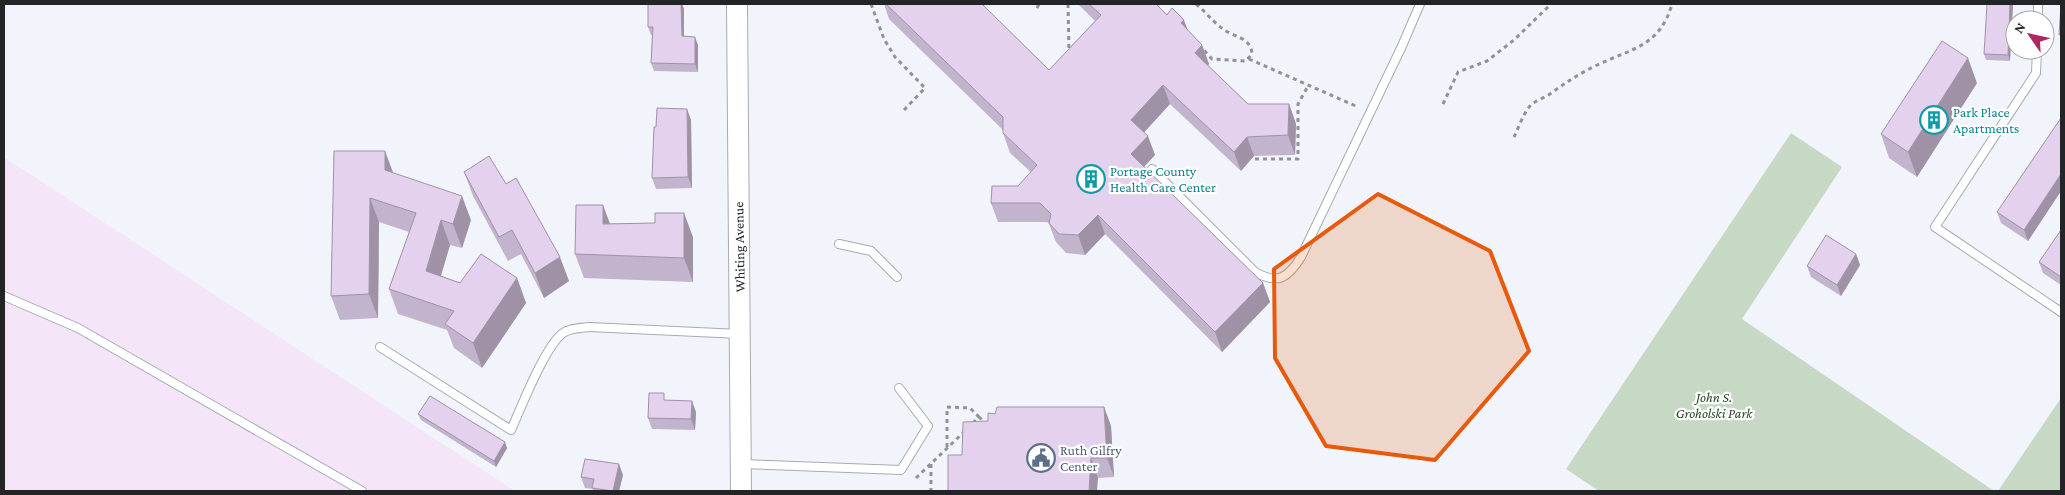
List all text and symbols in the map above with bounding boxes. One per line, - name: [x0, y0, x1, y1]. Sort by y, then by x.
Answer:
- north arrow: [2005, 10, 2055, 60]
- text: N: [2010, 19, 2029, 36]
- place label: Park Place Apartments: [1953, 104, 2019, 136]
- building icon: Park Place Apartments: [1919, 105, 1949, 135]
- place label: Portage County Health Care Center: [1110, 163, 1216, 195]
- building icon: Portage County Health Care Center: [1076, 164, 1106, 194]
- street label: Whiting Avenue: [730, 202, 748, 292]
- park label: John S. Groholski Park: [1676, 389, 1753, 421]
- place label: Ruth Gilfry Center: [1060, 442, 1122, 474]
- public building icon: Ruth Gilfry Center: [1026, 443, 1056, 473]

